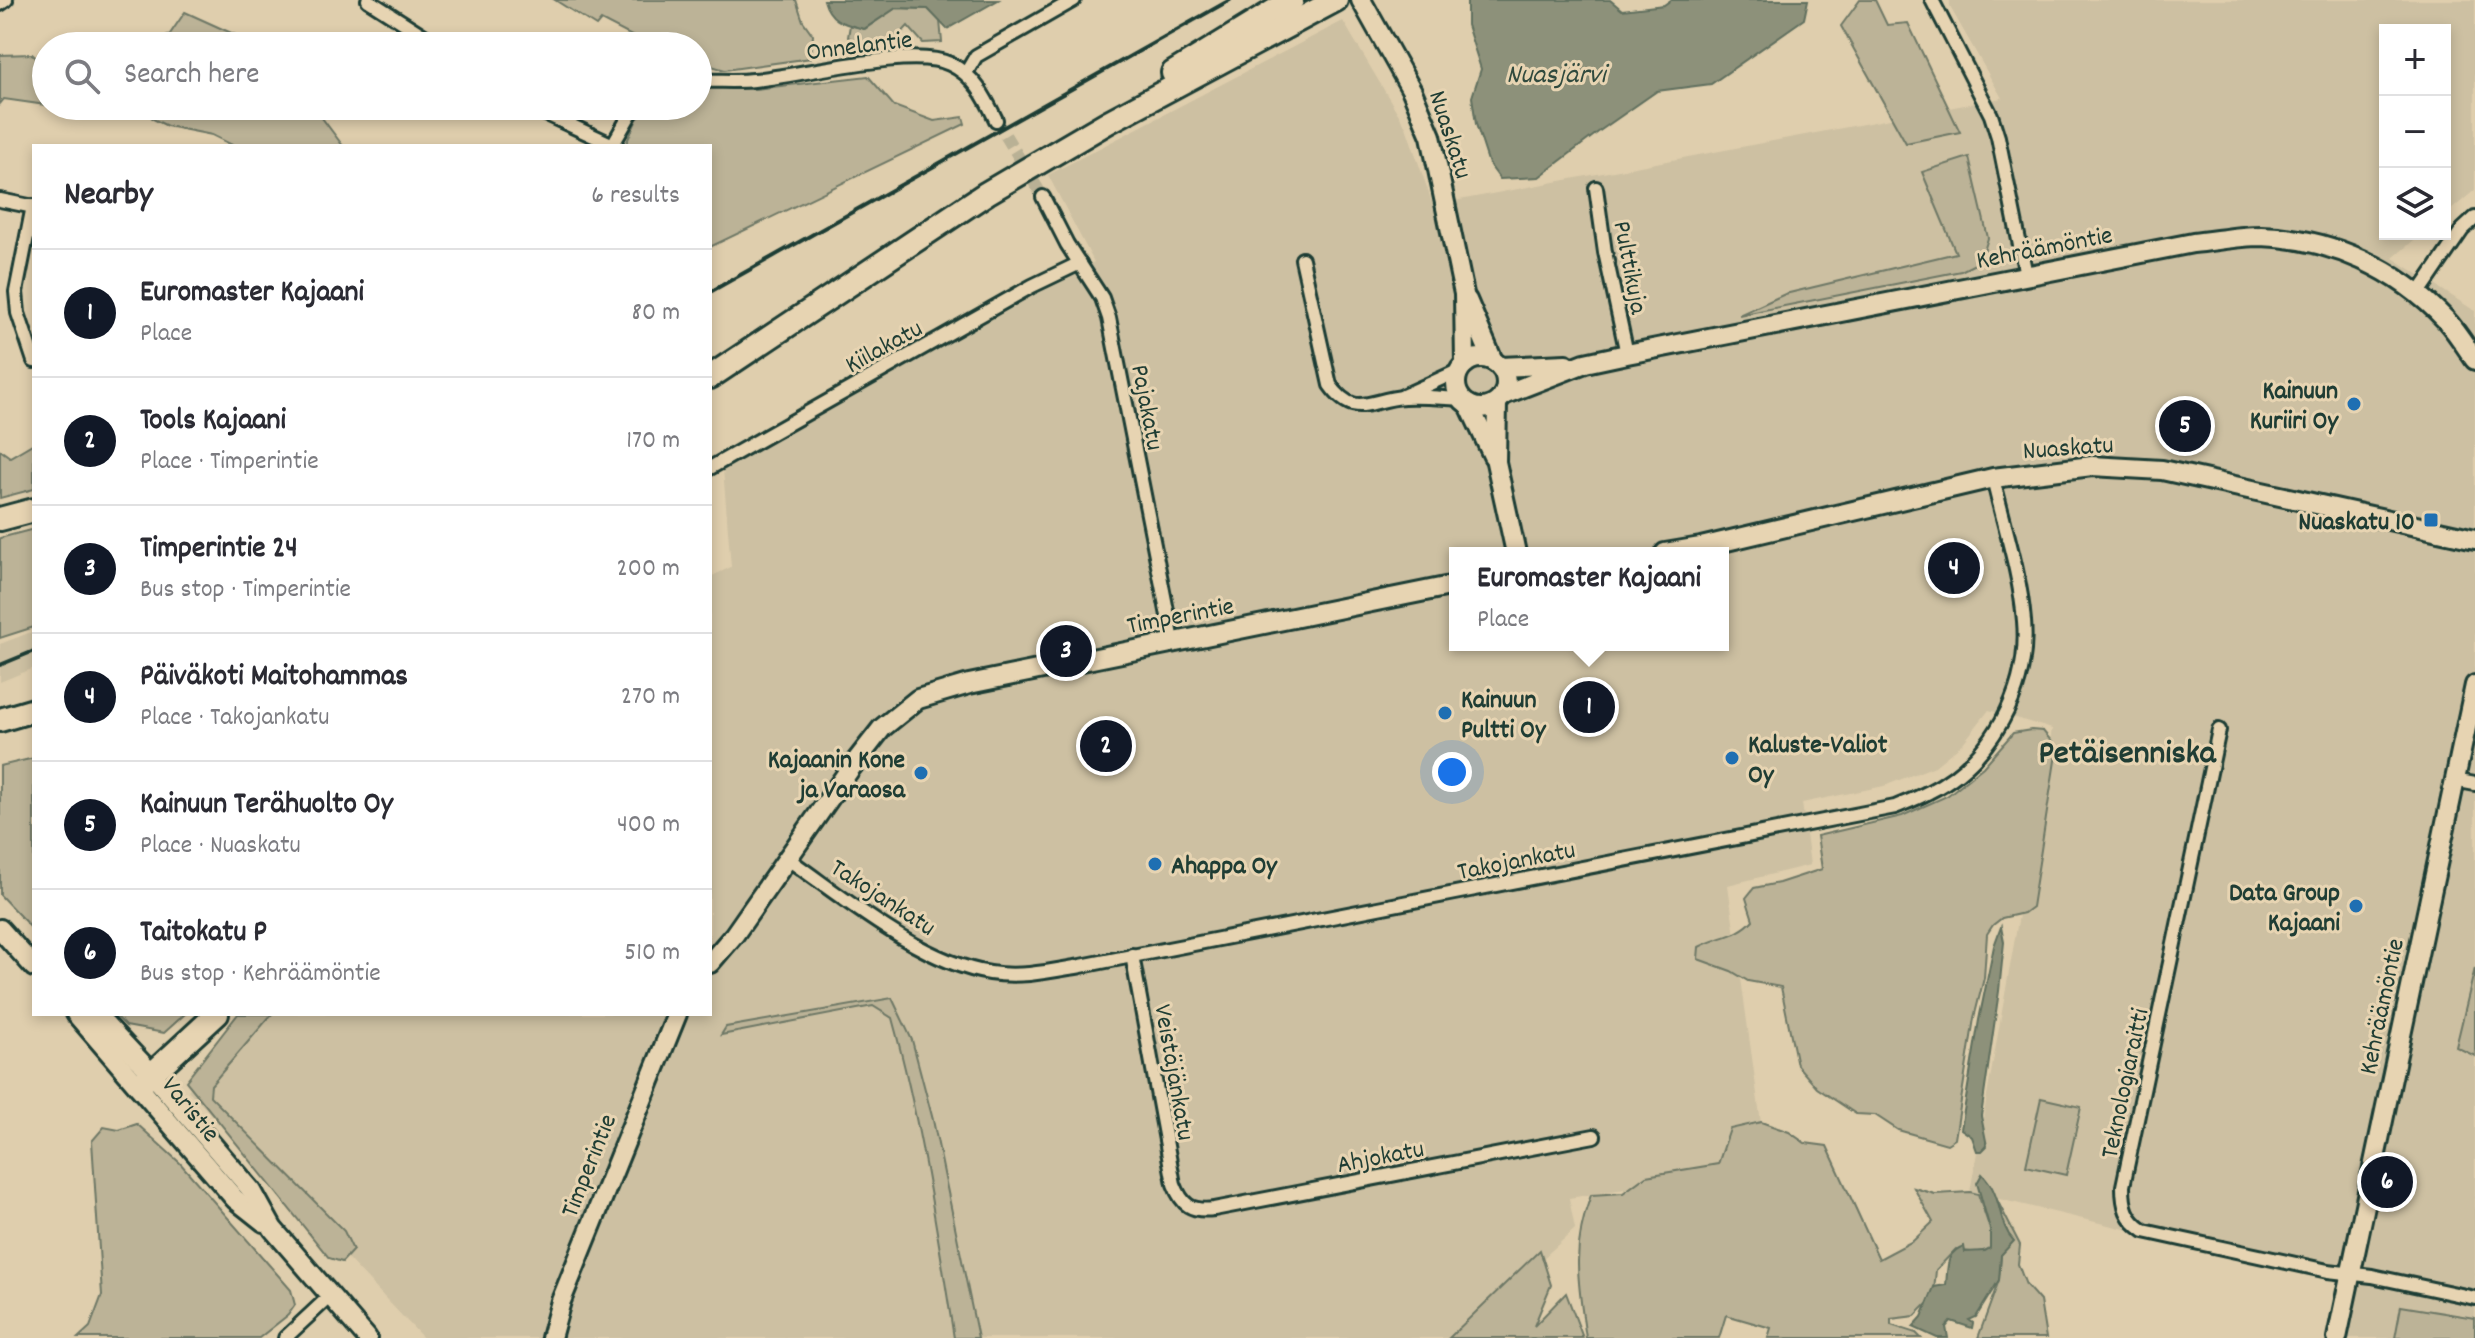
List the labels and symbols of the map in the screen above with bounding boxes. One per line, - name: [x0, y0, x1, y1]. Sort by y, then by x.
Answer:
- street label: Onnelantie: [804, 23, 915, 72]
- water label: Nuasjärvi: [1506, 57, 1610, 97]
- street label: Nuaskatu: [1417, 86, 1480, 184]
- street label: Pulttikuja: [1601, 218, 1656, 318]
- street label: Kehräämöntie: [1973, 218, 2116, 281]
- street label: Kiilakatu: [839, 312, 930, 385]
- street label: Pajakatu: [1119, 362, 1172, 454]
- place label: Kainuun Kuriiri Oy: [2250, 374, 2339, 441]
- marker: Kainuun Kuriiri Oy: [2345, 395, 2363, 413]
- pin: 5: [2159, 396, 2211, 456]
- street label: Nuaskatu: [2022, 428, 2115, 471]
- place label: Nuaskatu 10: [2298, 505, 2415, 542]
- marker: Nuaskatu 10: [2422, 511, 2440, 529]
- pin: 4: [1928, 538, 1980, 598]
- street label: Timperintie: [1124, 589, 1238, 646]
- pin: 3: [1040, 621, 1092, 681]
- pin: 1: [1563, 677, 1615, 737]
- place label: Kainuun Pultti Oy: [1461, 683, 1547, 750]
- marker: Kainuun Pultti Oy: [1436, 704, 1454, 722]
- pin: 2: [1080, 716, 1132, 776]
- place label: Kaluste-Valiot Oy: [1748, 728, 1888, 795]
- district label: Petäisenniska: [2038, 731, 2217, 780]
- place label: Kajaanin Kone ja Varaosa: [768, 743, 906, 810]
- marker: Kaluste-Valiot Oy: [1723, 749, 1741, 767]
- your location: [1432, 752, 1472, 792]
- marker: Kajaanin Kone ja Varaosa: [912, 764, 930, 782]
- street label: Takojankatu: [1454, 833, 1579, 892]
- place label: Ahappa Oy: [1171, 849, 1278, 886]
- street label: Takojankatu: [822, 851, 942, 947]
- marker: Ahappa Oy: [1146, 855, 1164, 873]
- place label: Data Group Kajaani: [2229, 876, 2340, 943]
- marker: Data Group Kajaani: [2347, 897, 2365, 915]
- street label: Kehräämöntie: [2351, 935, 2416, 1078]
- street label: Veistäjänkatu: [1142, 1002, 1203, 1144]
- street label: Teknologiaraitti: [2092, 1005, 2160, 1162]
- street label: Varistie: [151, 1069, 228, 1151]
- street label: Timperintie: [553, 1109, 628, 1224]
- street label: Ahjokatu: [1334, 1132, 1427, 1185]
- pin: 6: [2361, 1152, 2413, 1212]

